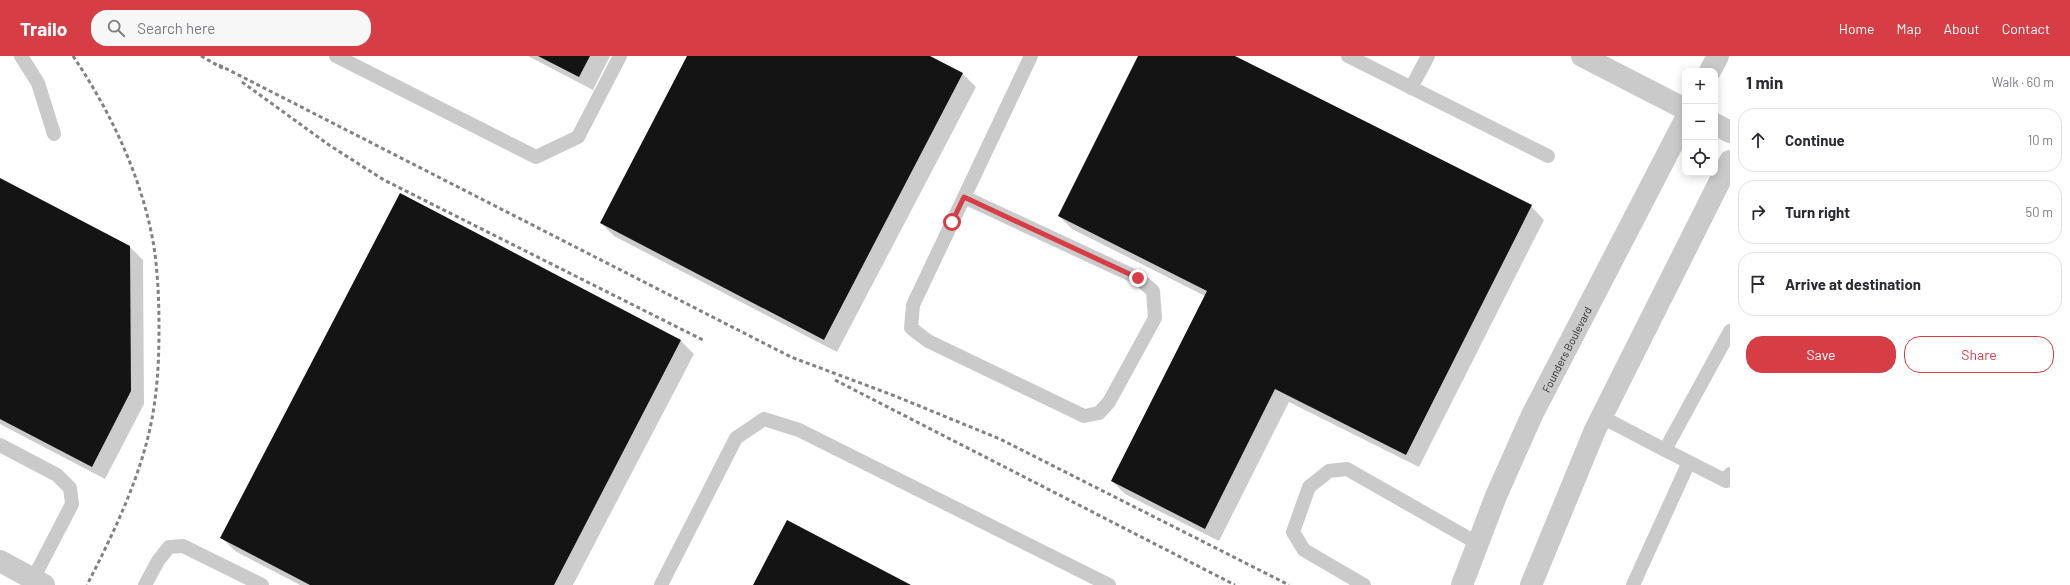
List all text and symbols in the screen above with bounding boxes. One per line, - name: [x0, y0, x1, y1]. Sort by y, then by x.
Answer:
- search box: [91, 10, 371, 46]
- text: Trailo: [20, 17, 67, 40]
- icon: search: [105, 17, 127, 39]
- text: Search here: [137, 19, 215, 37]
- text: Home: [1839, 20, 1875, 37]
- text: Map: [1897, 20, 1921, 37]
- text: About: [1943, 20, 1980, 37]
- text: Contact: [2002, 20, 2050, 37]
- map controls: [1682, 68, 1718, 176]
- button: +: [1682, 68, 1718, 104]
- text: 1 min: [1746, 72, 1783, 92]
- text: Walk · 60 m: [1992, 74, 2054, 90]
- button: −: [1682, 104, 1718, 140]
- icon: ahead: [1747, 129, 1769, 151]
- text: Continue: [1785, 131, 1845, 149]
- text: 10 m: [2028, 132, 2053, 148]
- button: locate: [1682, 140, 1718, 176]
- icon: right: [1747, 201, 1769, 223]
- text: Turn right: [1785, 203, 1850, 221]
- text: 50 m: [2026, 204, 2053, 220]
- route start: [943, 213, 961, 231]
- route end: [1129, 269, 1147, 287]
- icon: arrive: [1747, 273, 1769, 295]
- text: Arrive at destination: [1785, 275, 1921, 293]
- street label: Founders Boulevard: [1539, 304, 1594, 394]
- button: Save: [1746, 336, 1896, 373]
- button: Share: [1904, 336, 2054, 373]

